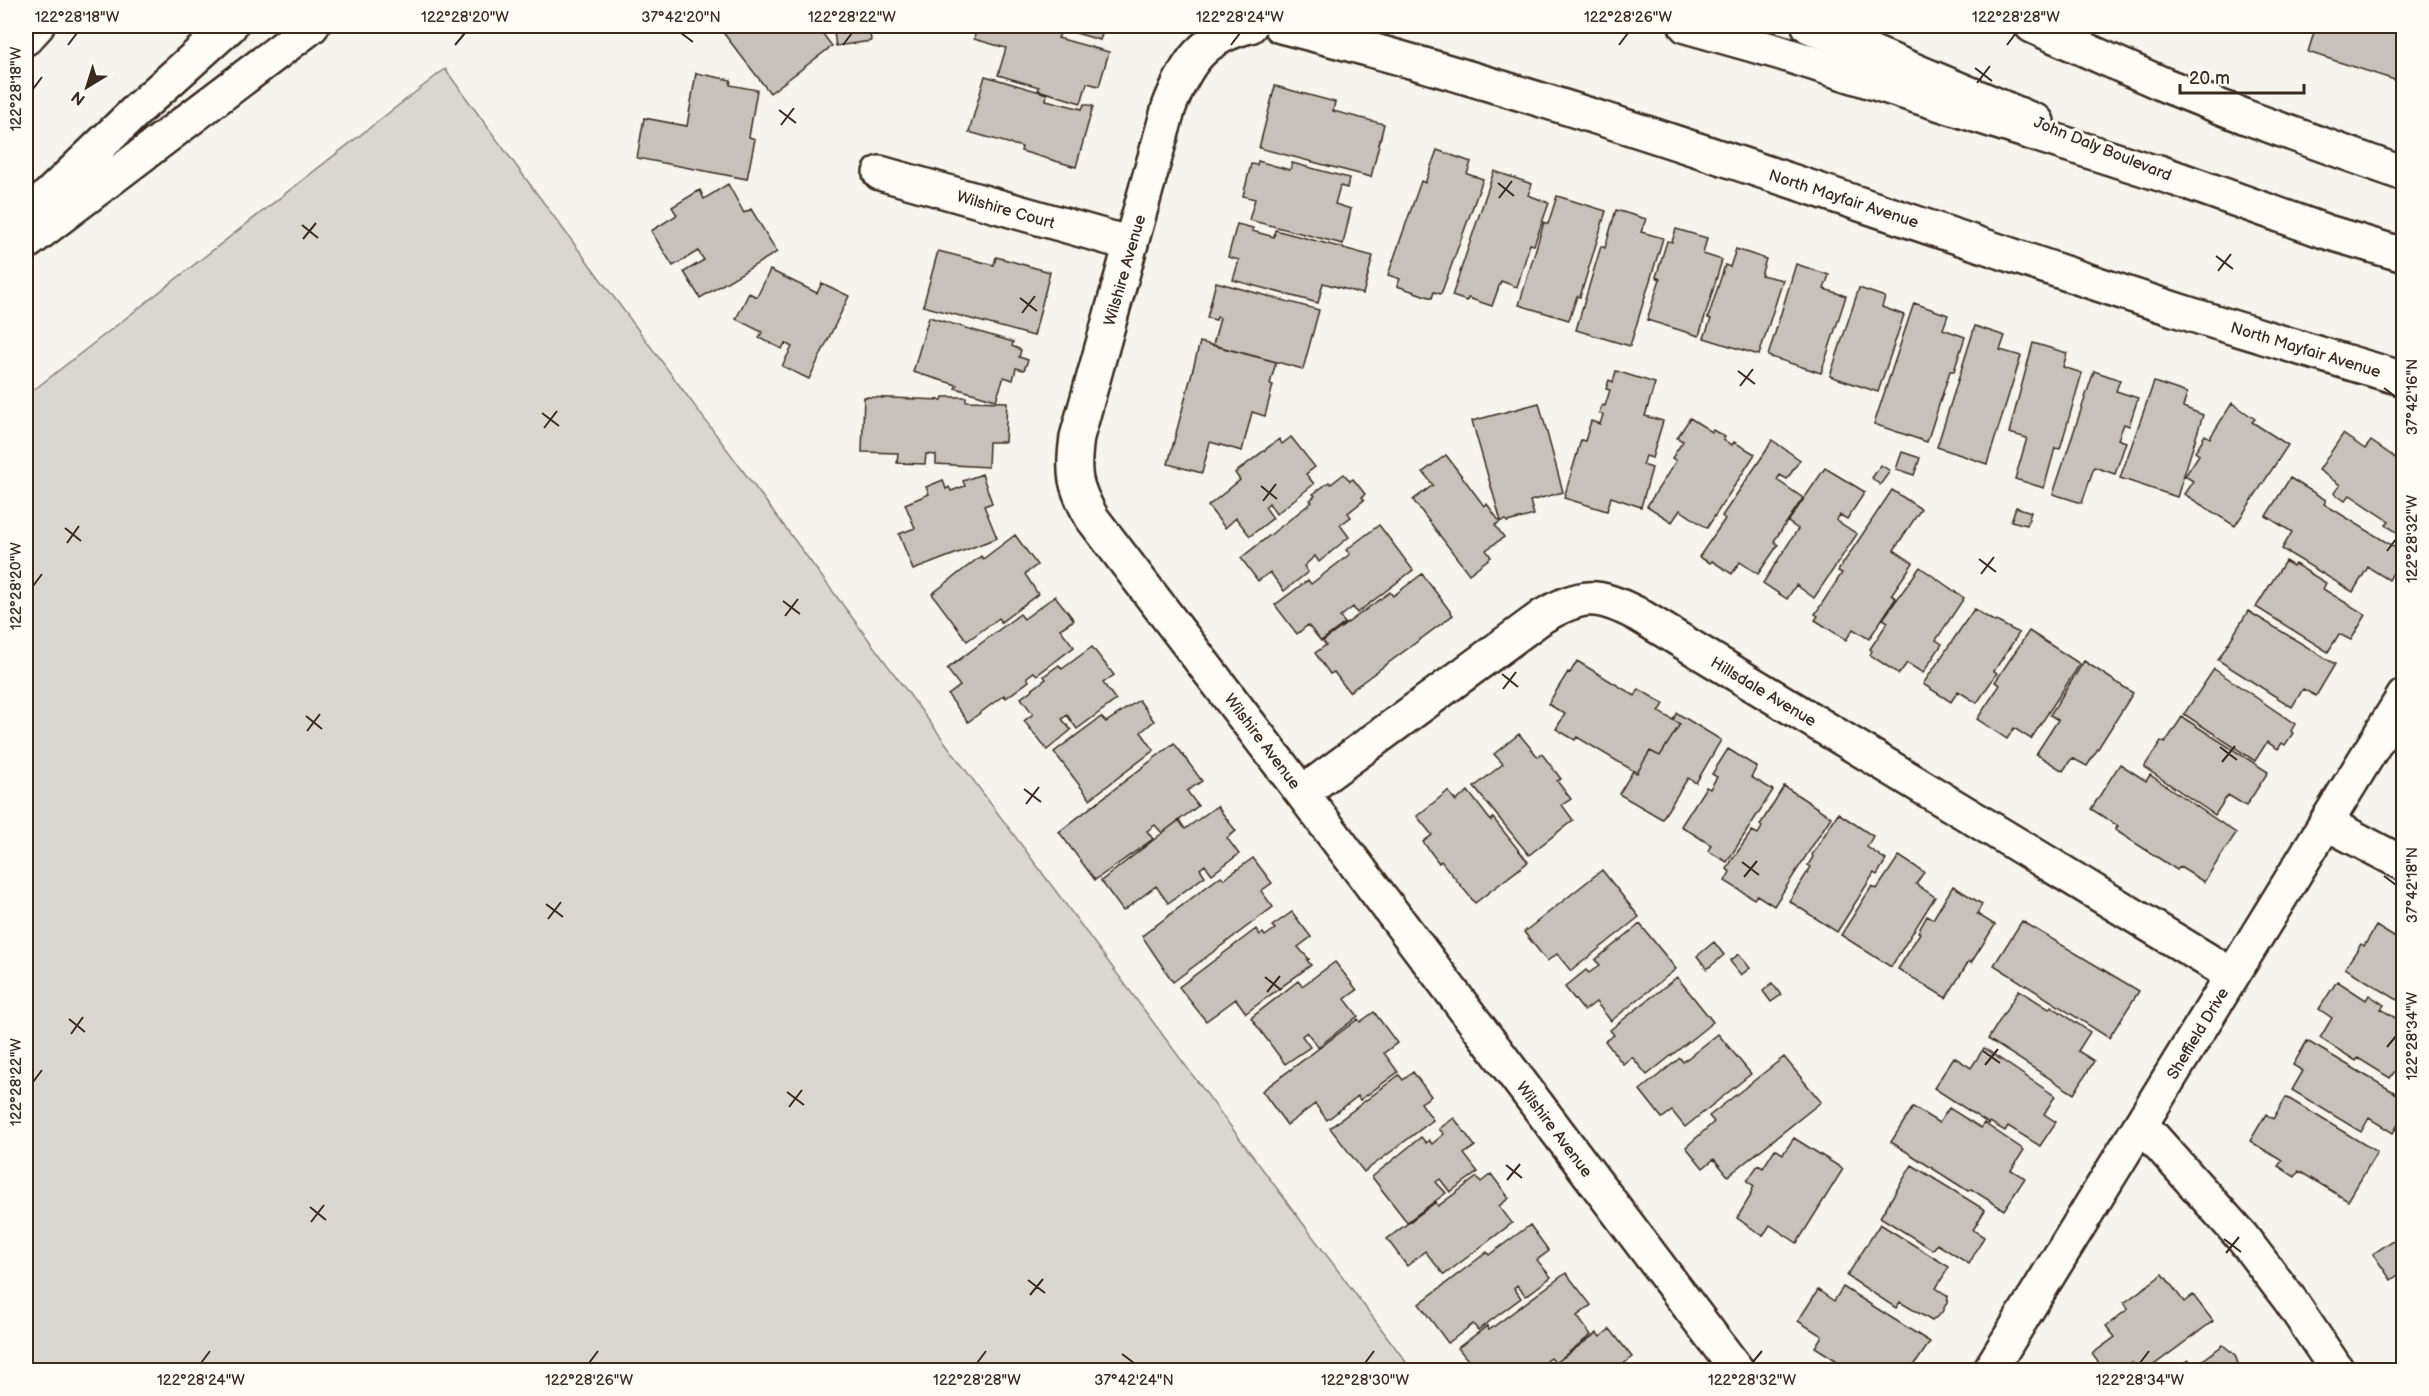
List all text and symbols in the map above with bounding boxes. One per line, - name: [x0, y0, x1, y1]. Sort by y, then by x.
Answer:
- text: 122°28'18"W: [35, 8, 120, 27]
- text: 122°28'20"W: [421, 8, 509, 27]
- text: 37°42'20"N: [641, 8, 721, 27]
- text: 122°28'22"W: [808, 8, 896, 27]
- text: 122°28'24"W: [1196, 8, 1284, 27]
- text: 122°28'26"W: [1584, 8, 1672, 27]
- text: 122°28'28"W: [1972, 8, 2060, 27]
- text: 122°28'18"W: [7, 46, 26, 131]
- north arrow: [57, 57, 117, 117]
- scale bar: [2180, 57, 2304, 95]
- text: 20 m: [2189, 68, 2230, 89]
- text: N: [68, 86, 89, 109]
- street label: John Daly Boulevard: [2031, 113, 2174, 186]
- street label: North Mayfair Avenue: [1766, 166, 1921, 233]
- street label: Wilshire Court: [954, 187, 1057, 234]
- street label: Wilshire Avenue: [1101, 212, 1151, 328]
- street label: North Mayfair Avenue: [2228, 319, 2383, 382]
- text: 37°42'16"N: [2403, 359, 2422, 435]
- text: 122°28'32"W: [2403, 495, 2422, 583]
- text: 122°28'20"W: [7, 542, 26, 630]
- street label: Hillsdale Avenue: [1707, 653, 1820, 732]
- street label: Wilshire Avenue: [1220, 690, 1304, 794]
- text: 37°42'18"N: [2403, 847, 2422, 923]
- street label: Sheffield Drive: [2163, 984, 2233, 1083]
- text: 122°28'34"W: [2403, 991, 2422, 1080]
- text: 122°28'22"W: [7, 1038, 26, 1126]
- street label: Wilshire Avenue: [1512, 1078, 1596, 1182]
- text: 122°28'24"W: [157, 1371, 245, 1390]
- text: 122°28'26"W: [545, 1371, 633, 1390]
- text: 122°28'28"W: [933, 1371, 1021, 1390]
- text: 37°42'24"N: [1094, 1371, 1174, 1390]
- text: 122°28'30"W: [1321, 1371, 1409, 1390]
- text: 122°28'32"W: [1708, 1371, 1796, 1390]
- text: 122°28'34"W: [2096, 1371, 2185, 1390]

